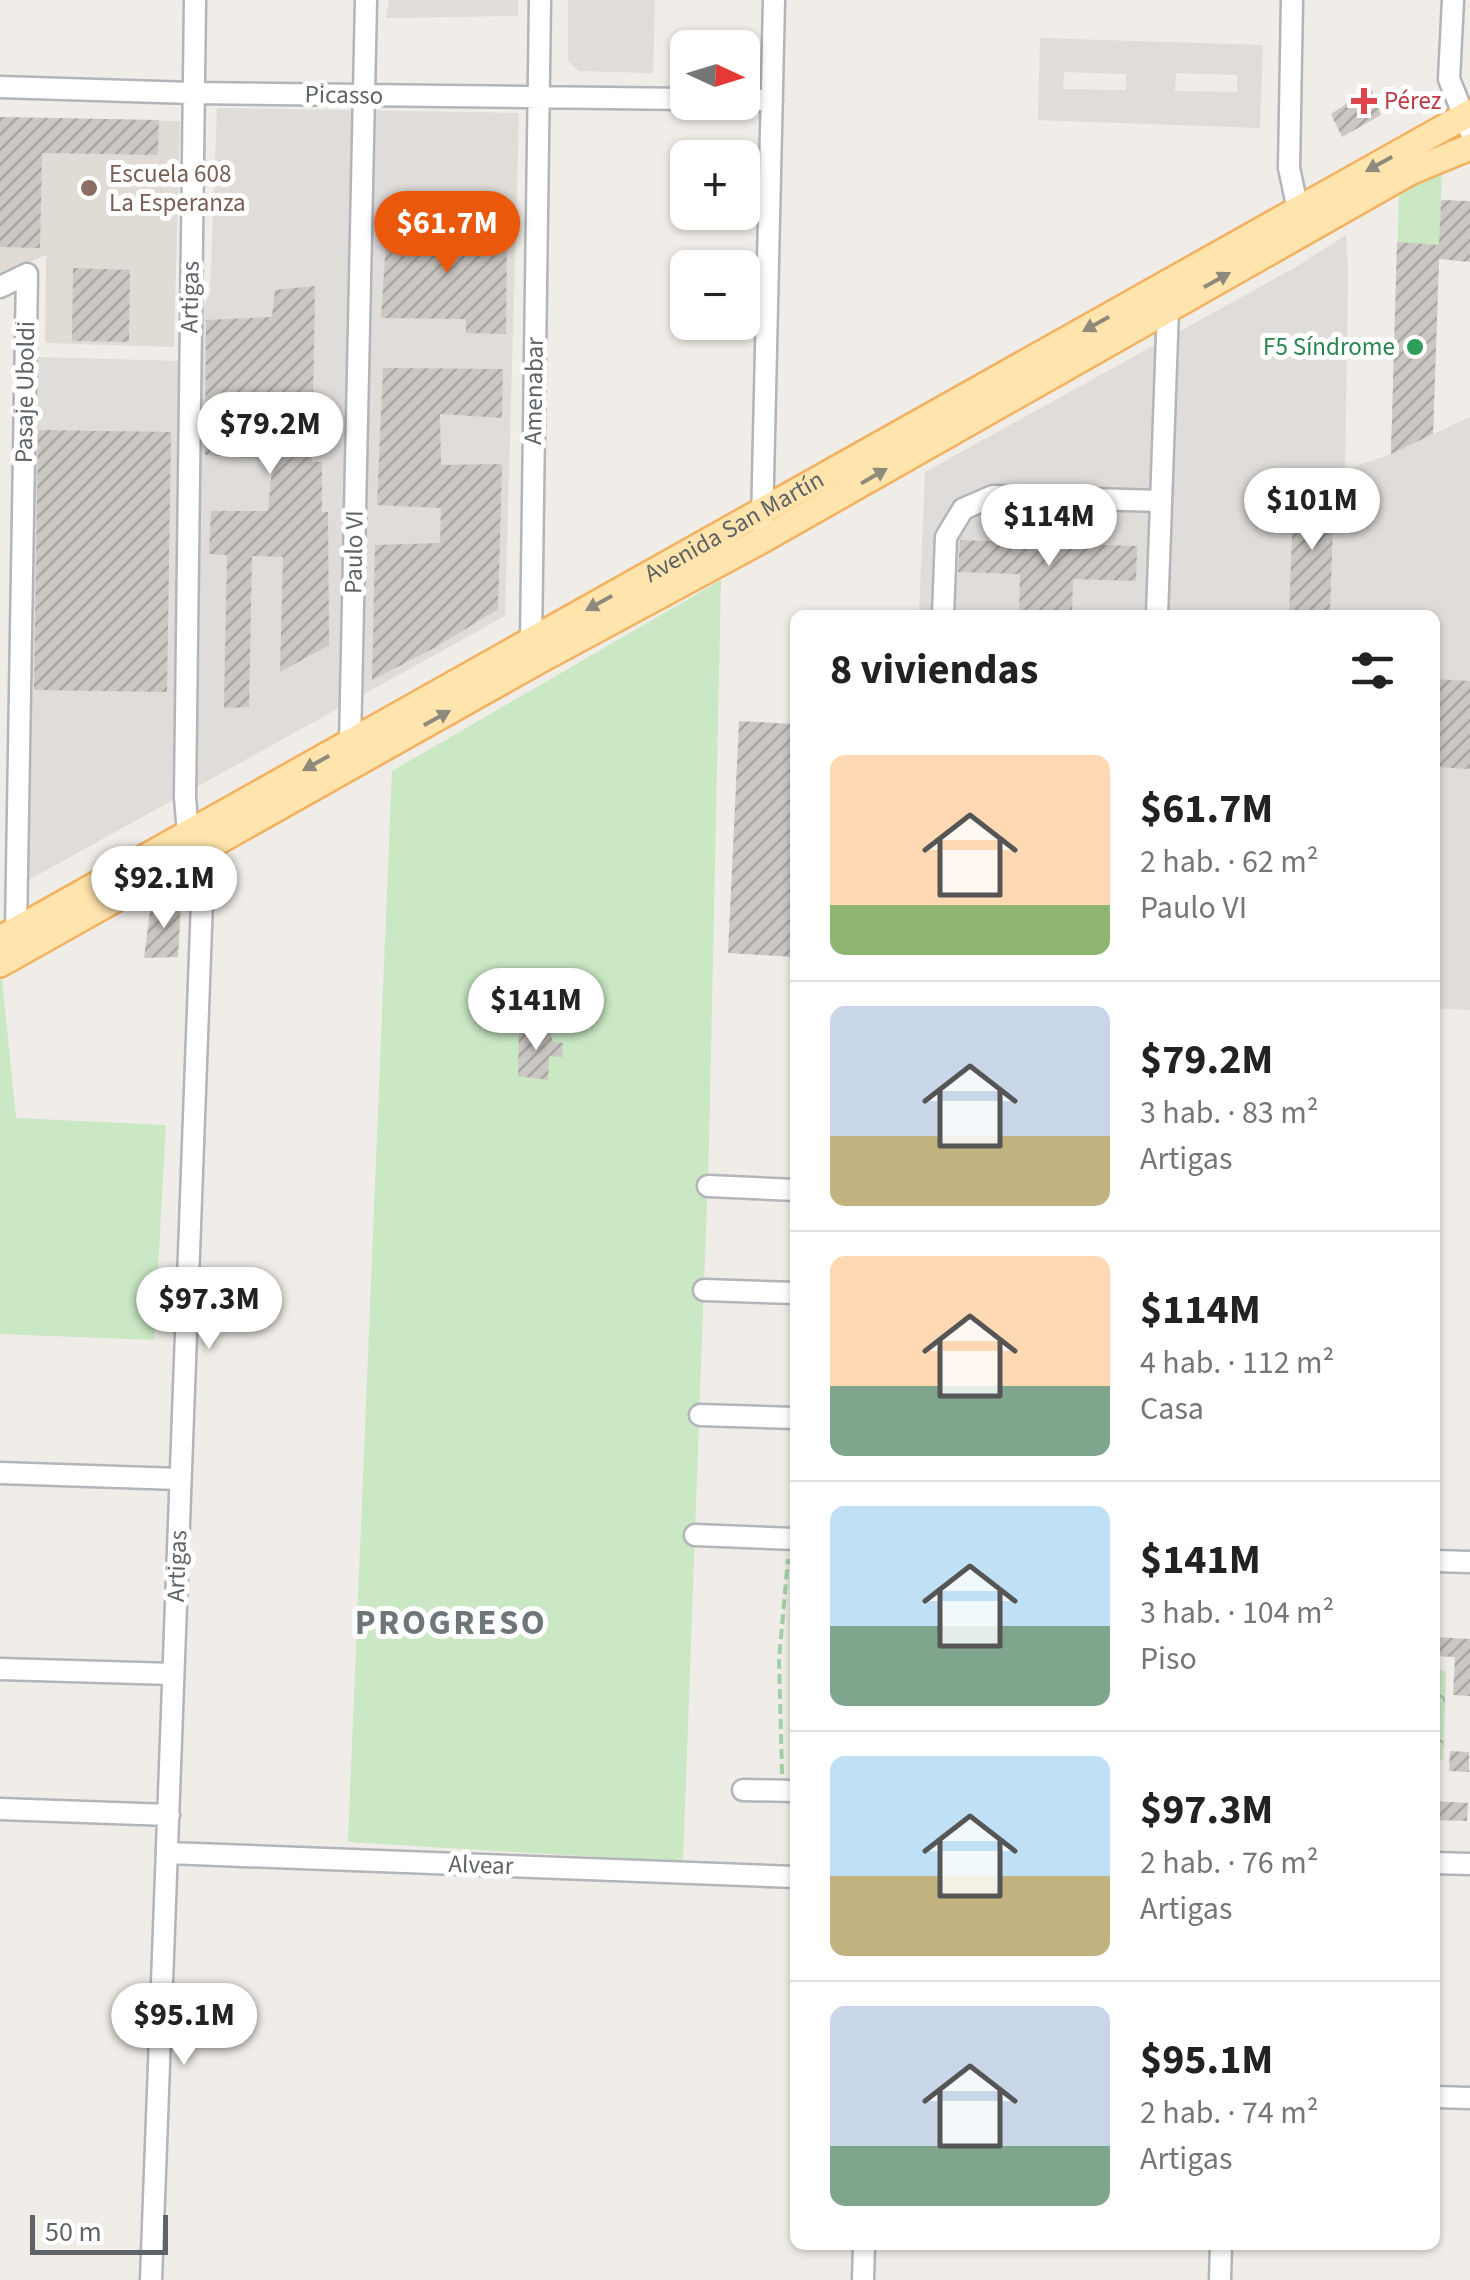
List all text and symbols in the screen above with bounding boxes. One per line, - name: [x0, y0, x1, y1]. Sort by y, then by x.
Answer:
- north arrow: [670, 30, 760, 120]
- map controls: [670, 30, 760, 340]
- street label: Picasso: [304, 76, 384, 114]
- place label: Pérez: [1384, 83, 1441, 119]
- marker: Pérez: [1353, 90, 1375, 112]
- button: +: [670, 140, 760, 230]
- one-way arrow: [1365, 155, 1393, 173]
- place label: Escuela 608 La Esperanza: [109, 156, 246, 221]
- marker: Escuela 608 La Esperanza: [78, 177, 100, 199]
- pin: $61.7M: [366, 191, 528, 276]
- text: $61.7M: [396, 200, 498, 246]
- button: −: [670, 250, 760, 340]
- street label: Artigas: [171, 261, 209, 333]
- one-way arrow: [1203, 271, 1231, 289]
- one-way arrow: [1082, 314, 1110, 332]
- street label: Pasaje Uboldi: [6, 321, 44, 463]
- place label: F5 Síndrome: [1263, 329, 1395, 365]
- marker: F5 Síndrome: [1404, 336, 1426, 358]
- street label: Amenabar: [515, 337, 553, 445]
- pin: $79.2M: [189, 392, 351, 477]
- text: $79.2M: [219, 401, 321, 447]
- street label: Avenida San Martín: [638, 462, 831, 592]
- one-way arrow: [860, 468, 889, 485]
- pin: $101M: [1242, 468, 1382, 553]
- text: $101M: [1266, 477, 1358, 523]
- pin: $114M: [979, 484, 1119, 569]
- text: $114M: [1003, 493, 1095, 539]
- street label: Paulo VI: [335, 510, 373, 594]
- one-way arrow: [585, 594, 613, 612]
- text: 8 viviendas: [830, 640, 1038, 700]
- icon: filters: [1345, 643, 1400, 698]
- one-way arrow: [423, 710, 451, 728]
- one-way arrow: [302, 753, 330, 771]
- text: $61.7M: [1140, 779, 1273, 839]
- icon: home: [910, 795, 1030, 915]
- text: 2 hab. · 62 m²: [1140, 839, 1318, 885]
- pin: $92.1M: [83, 846, 245, 931]
- text: $92.1M: [113, 855, 215, 901]
- text: Paulo VI: [1140, 885, 1247, 931]
- pin: $141M: [466, 968, 606, 1053]
- text: $141M: [490, 977, 582, 1023]
- text: $79.2M: [1140, 1030, 1273, 1090]
- icon: home: [910, 1046, 1030, 1166]
- text: 3 hab. · 83 m²: [1140, 1090, 1318, 1136]
- text: Artigas: [1140, 1136, 1232, 1182]
- pin: $97.3M: [128, 1267, 290, 1352]
- text: $97.3M: [158, 1276, 260, 1322]
- text: $114M: [1140, 1280, 1261, 1340]
- icon: home: [910, 1296, 1030, 1416]
- text: 4 hab. · 112 m²: [1140, 1340, 1334, 1386]
- text: Casa: [1140, 1386, 1204, 1432]
- street label: Artigas: [158, 1529, 196, 1603]
- text: $141M: [1140, 1530, 1261, 1590]
- icon: home: [910, 1546, 1030, 1666]
- text: 3 hab. · 104 m²: [1140, 1590, 1334, 1636]
- district label: PROGRESO: [355, 1598, 547, 1648]
- text: Piso: [1140, 1636, 1197, 1682]
- text: $97.3M: [1140, 1780, 1273, 1840]
- icon: home: [910, 1796, 1030, 1916]
- text: 2 hab. · 76 m²: [1140, 1840, 1318, 1886]
- street label: Alvear: [448, 1846, 514, 1884]
- text: Artigas: [1140, 1886, 1232, 1932]
- pin: $95.1M: [103, 1983, 265, 2068]
- text: $95.1M: [133, 1992, 235, 2038]
- text: $95.1M: [1140, 2030, 1273, 2090]
- icon: home: [910, 2046, 1030, 2166]
- text: 2 hab. · 74 m²: [1140, 2090, 1318, 2136]
- text: Artigas: [1140, 2136, 1232, 2182]
- scale bar: [30, 2210, 168, 2254]
- text: 50 m: [45, 2212, 102, 2252]

